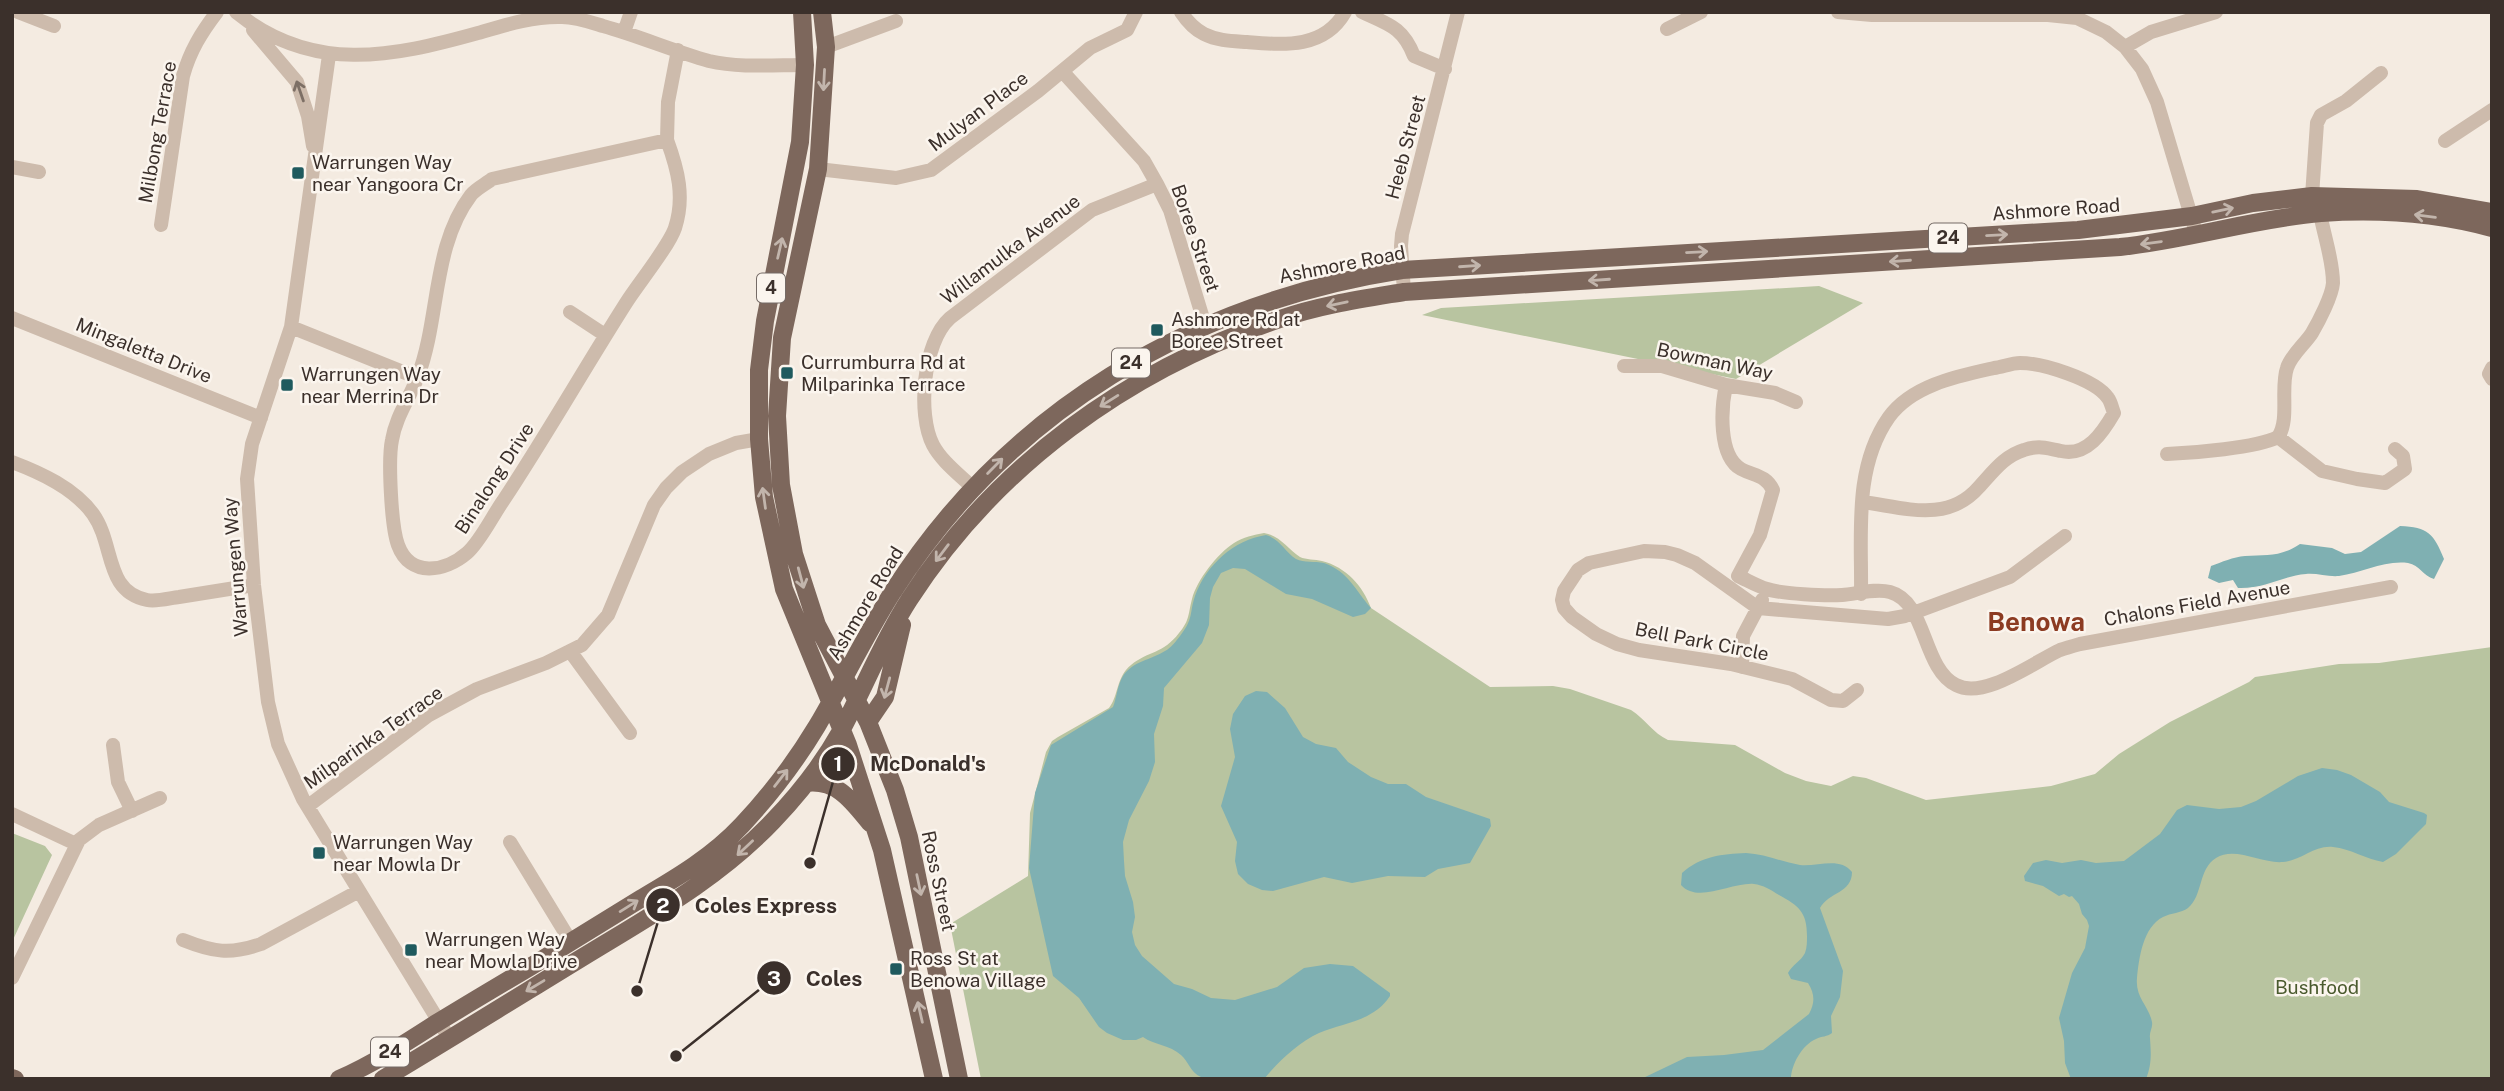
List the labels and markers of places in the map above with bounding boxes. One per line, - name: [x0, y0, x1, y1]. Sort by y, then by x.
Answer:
- place label: Warrungen Way near Yangoora Cr: [312, 151, 464, 195]
- marker: Warrungen Way near Yangoora Cr: [290, 165, 306, 181]
- place label: Ashmore Rd at Boree Street: [1171, 308, 1300, 352]
- marker: Ashmore Rd at Boree Street: [1149, 322, 1165, 338]
- place label: Currumburra Rd at Milparinka Terrace: [801, 351, 966, 395]
- place label: Warrungen Way near Merrina Dr: [301, 363, 441, 407]
- marker: Currumburra Rd at Milparinka Terrace: [779, 365, 795, 381]
- marker: Warrungen Way near Merrina Dr: [279, 377, 295, 393]
- callout: McDonald's: [821, 743, 999, 785]
- place label: Warrungen Way near Mowla Dr: [333, 831, 473, 875]
- marker: Warrungen Way near Mowla Dr: [311, 845, 327, 861]
- callout: Coles Express: [646, 884, 851, 926]
- place label: Warrungen Way near Mowla Drive: [425, 928, 578, 972]
- marker: Warrungen Way near Mowla Drive: [403, 942, 419, 958]
- place label: Ross St at Benowa Village: [910, 947, 1046, 991]
- callout: Coles: [757, 957, 876, 999]
- marker: Ross St at Benowa Village: [888, 961, 904, 977]

